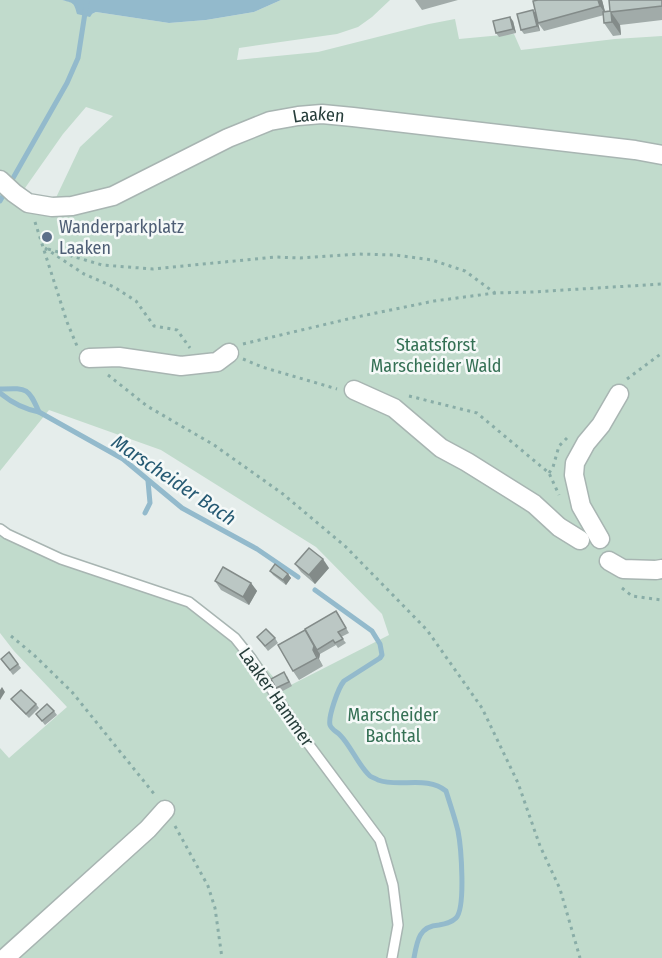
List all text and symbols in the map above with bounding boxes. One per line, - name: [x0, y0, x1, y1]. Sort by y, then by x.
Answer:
- street label: Laaken: [291, 103, 345, 128]
- place label: Wanderparkplatz Laaken: [59, 216, 184, 259]
- marker: Wanderparkplatz Laaken: [40, 230, 54, 244]
- park label: Staatsforst Marscheider Wald: [371, 334, 501, 377]
- water label: Marscheider Bach: [107, 429, 241, 531]
- street label: Laaker Hammer: [234, 643, 319, 751]
- park label: Marscheider Bachtal: [348, 704, 439, 747]

